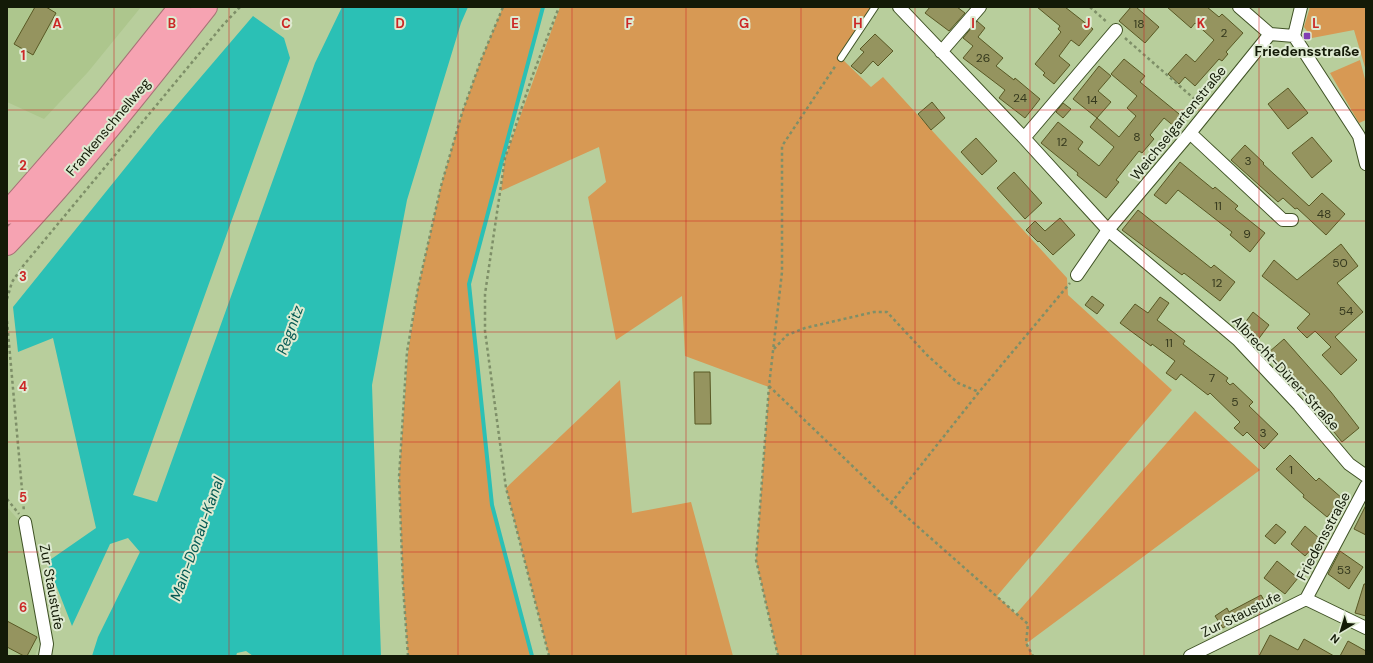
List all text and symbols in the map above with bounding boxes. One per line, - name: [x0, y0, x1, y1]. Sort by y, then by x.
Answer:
- text: A: [52, 15, 62, 32]
- text: B: [168, 15, 176, 32]
- text: C: [281, 15, 291, 32]
- text: D: [395, 15, 405, 32]
- text: E: [511, 15, 519, 32]
- text: F: [625, 15, 633, 32]
- text: G: [739, 15, 749, 32]
- text: H: [853, 15, 863, 32]
- text: I: [971, 15, 975, 32]
- text: J: [1083, 15, 1091, 32]
- text: K: [1197, 15, 1206, 32]
- text: L: [1312, 15, 1320, 32]
- house number: 18: [1133, 16, 1145, 32]
- house number: 2: [1221, 25, 1228, 41]
- marker: Friedensstraße: [1302, 31, 1312, 41]
- place label: Friedensstraße: [1254, 42, 1360, 60]
- text: 1: [21, 47, 25, 64]
- house number: 26: [976, 50, 990, 66]
- street label: Weichselgartenstraße: [1126, 62, 1230, 184]
- street label: Frankenschnellweg: [62, 74, 154, 180]
- house number: 24: [1013, 90, 1027, 106]
- house number: 14: [1086, 92, 1098, 108]
- house number: 8: [1133, 129, 1141, 145]
- house number: 12: [1057, 134, 1067, 150]
- house number: 3: [1244, 153, 1252, 169]
- text: 2: [19, 157, 27, 174]
- house number: 11: [1214, 198, 1222, 214]
- house number: 48: [1317, 206, 1331, 222]
- house number: 9: [1243, 226, 1251, 242]
- house number: 50: [1332, 255, 1348, 271]
- text: 3: [19, 268, 27, 285]
- house number: 12: [1212, 275, 1222, 291]
- water label: Regnitz: [272, 303, 308, 357]
- house number: 54: [1339, 303, 1353, 319]
- street label: Albrecht-Dürer-Straße: [1228, 312, 1344, 434]
- house number: 11: [1165, 335, 1173, 351]
- house number: 7: [1209, 370, 1215, 386]
- text: 4: [19, 378, 27, 395]
- house number: 5: [1231, 394, 1239, 410]
- house number: 3: [1259, 425, 1267, 441]
- house number: 1: [1289, 462, 1293, 478]
- water label: Main-Donau-Kanal: [165, 474, 229, 604]
- text: 5: [19, 489, 27, 506]
- street label: Friedensstraße: [1292, 489, 1354, 583]
- street label: Zur Staustufe: [36, 543, 68, 631]
- house number: 53: [1337, 562, 1351, 578]
- street label: Zur Staustufe: [1198, 587, 1284, 641]
- text: 6: [19, 599, 27, 616]
- north arrow: [1321, 611, 1361, 651]
- text: N: [1327, 631, 1342, 647]

